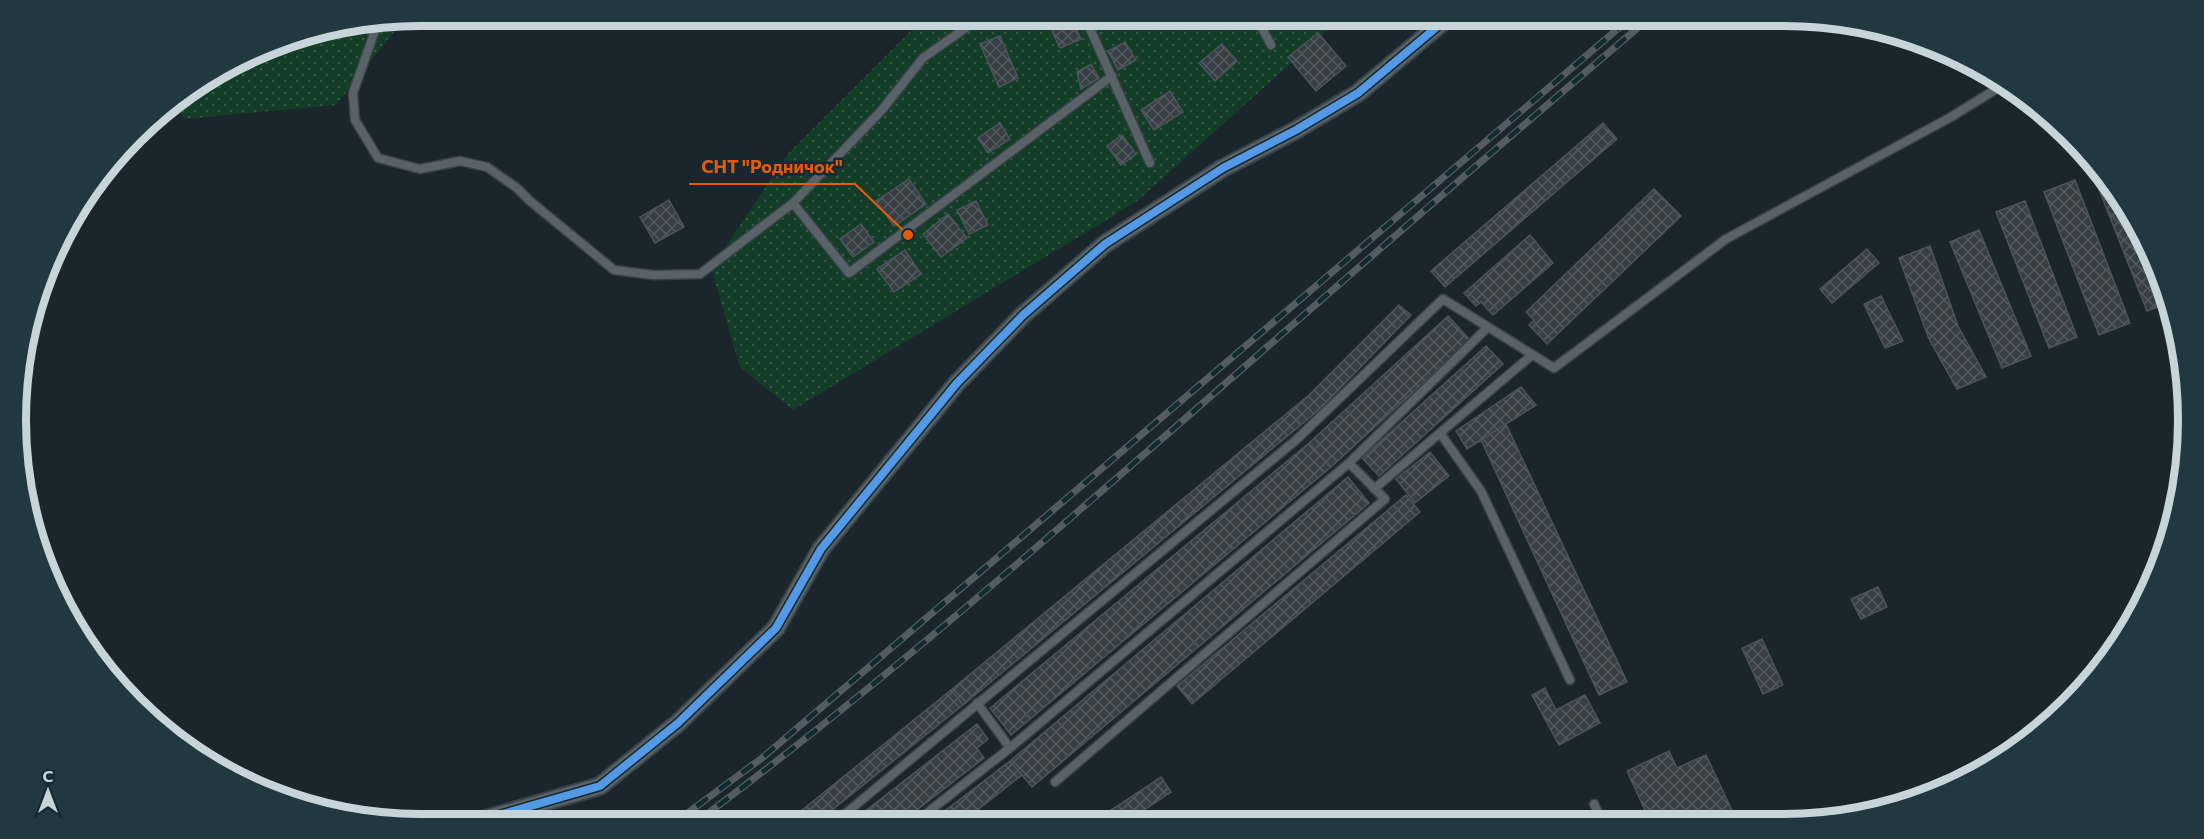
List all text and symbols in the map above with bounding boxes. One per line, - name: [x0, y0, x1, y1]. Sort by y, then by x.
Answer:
- callout: СНТ "Родничок": [689, 148, 855, 184]
- text: СНТ "Родничок": [701, 155, 843, 177]
- north arrow: [18, 761, 78, 821]
- text: С: [43, 766, 54, 785]

